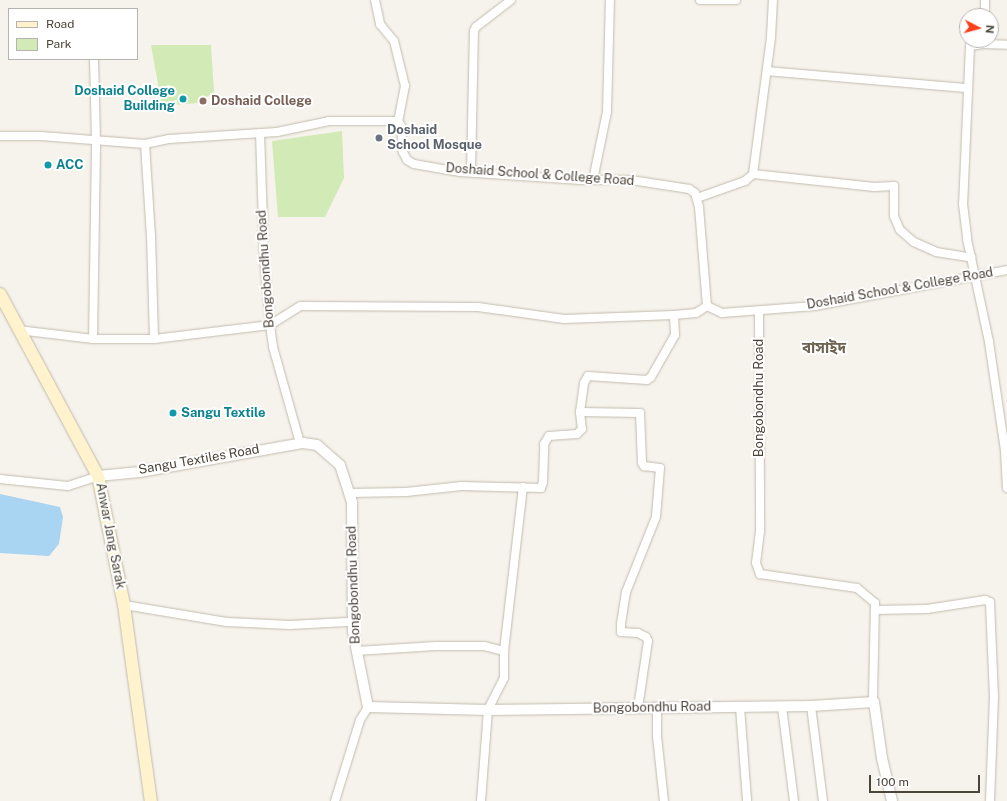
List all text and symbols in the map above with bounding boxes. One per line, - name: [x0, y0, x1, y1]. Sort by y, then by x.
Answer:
- legend: [8, 8, 138, 60]
- north arrow: [959, 8, 999, 48]
- text: Road: [46, 17, 74, 31]
- text: N: [984, 24, 996, 34]
- text: Park: [46, 37, 72, 51]
- place label: Doshaid College Building: [74, 84, 175, 115]
- place label: Doshaid College: [211, 93, 312, 109]
- marker: Doshaid College Building: [178, 94, 188, 104]
- marker: Doshaid College: [198, 96, 208, 106]
- place label: Doshaid School Mosque: [387, 123, 482, 154]
- marker: Doshaid School Mosque: [374, 133, 384, 143]
- place label: ACC: [56, 157, 84, 173]
- marker: ACC: [43, 160, 53, 170]
- street label: Doshaid School & College Road: [445, 161, 635, 189]
- street label: Bongobondhu Road: [254, 209, 278, 329]
- street label: Doshaid School & College Road: [805, 265, 995, 313]
- street label: Bongobondhu Road: [751, 339, 767, 457]
- district label: বাসাইদ: [802, 339, 846, 357]
- place label: Sangu Textile: [181, 405, 265, 421]
- marker: Sangu Textile: [168, 408, 178, 418]
- street label: Sangu Textiles Road: [137, 442, 261, 478]
- street label: Anwar Jang Sarak: [92, 481, 128, 591]
- street label: Bongobondhu Road: [344, 526, 364, 644]
- street label: Bongobondhu Road: [593, 699, 711, 717]
- scale bar: [871, 767, 982, 793]
- text: 100 m: [876, 775, 909, 789]

